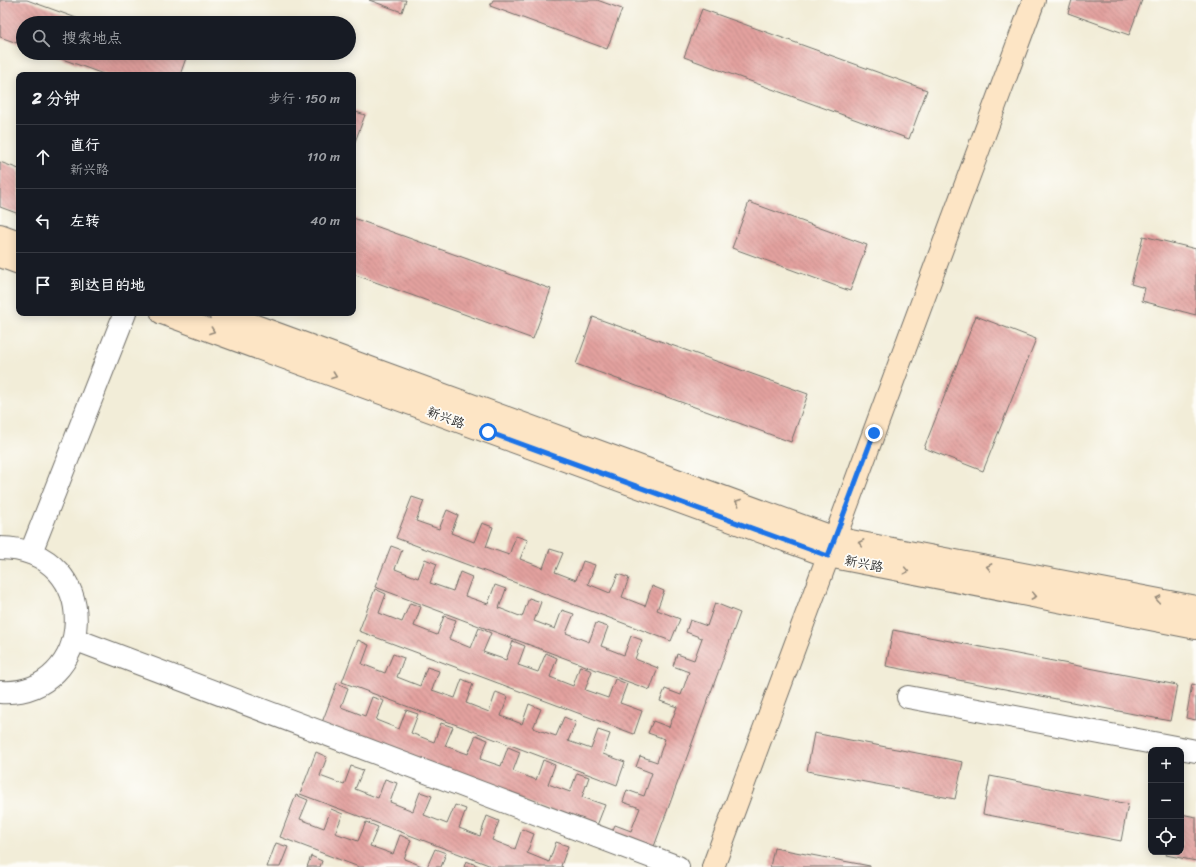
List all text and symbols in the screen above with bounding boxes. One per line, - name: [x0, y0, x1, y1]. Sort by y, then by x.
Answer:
- search box: [16, 16, 356, 60]
- text: 搜索地点: [62, 25, 122, 51]
- icon: search: [30, 27, 52, 49]
- text: 2 分钟: [32, 83, 80, 113]
- text: 步行 · 150 m: [269, 87, 340, 110]
- text: 直行: [70, 132, 100, 158]
- text: 110 m: [307, 145, 340, 168]
- icon: ahead: [32, 146, 54, 168]
- text: 新兴路: [70, 158, 109, 181]
- text: 左转: [70, 208, 100, 234]
- text: 40 m: [310, 209, 340, 232]
- icon: left: [32, 210, 54, 232]
- text: 到达目的地: [70, 272, 145, 298]
- icon: arrive: [32, 274, 54, 296]
- one-way arrow: [208, 327, 215, 335]
- one-way arrow: [330, 371, 337, 379]
- street label: 新兴路: [424, 400, 468, 435]
- route start: [479, 423, 497, 441]
- route end: [865, 424, 883, 442]
- one-way arrow: [734, 499, 741, 507]
- one-way arrow: [858, 539, 864, 548]
- street label: 新兴路: [843, 548, 885, 579]
- one-way arrow: [986, 563, 992, 572]
- one-way arrow: [903, 567, 909, 575]
- one-way arrow: [1031, 592, 1037, 600]
- one-way arrow: [1155, 596, 1161, 604]
- map controls: [1148, 747, 1184, 855]
- button: +: [1148, 747, 1184, 783]
- button: −: [1148, 783, 1184, 819]
- button: locate: [1148, 819, 1184, 855]

